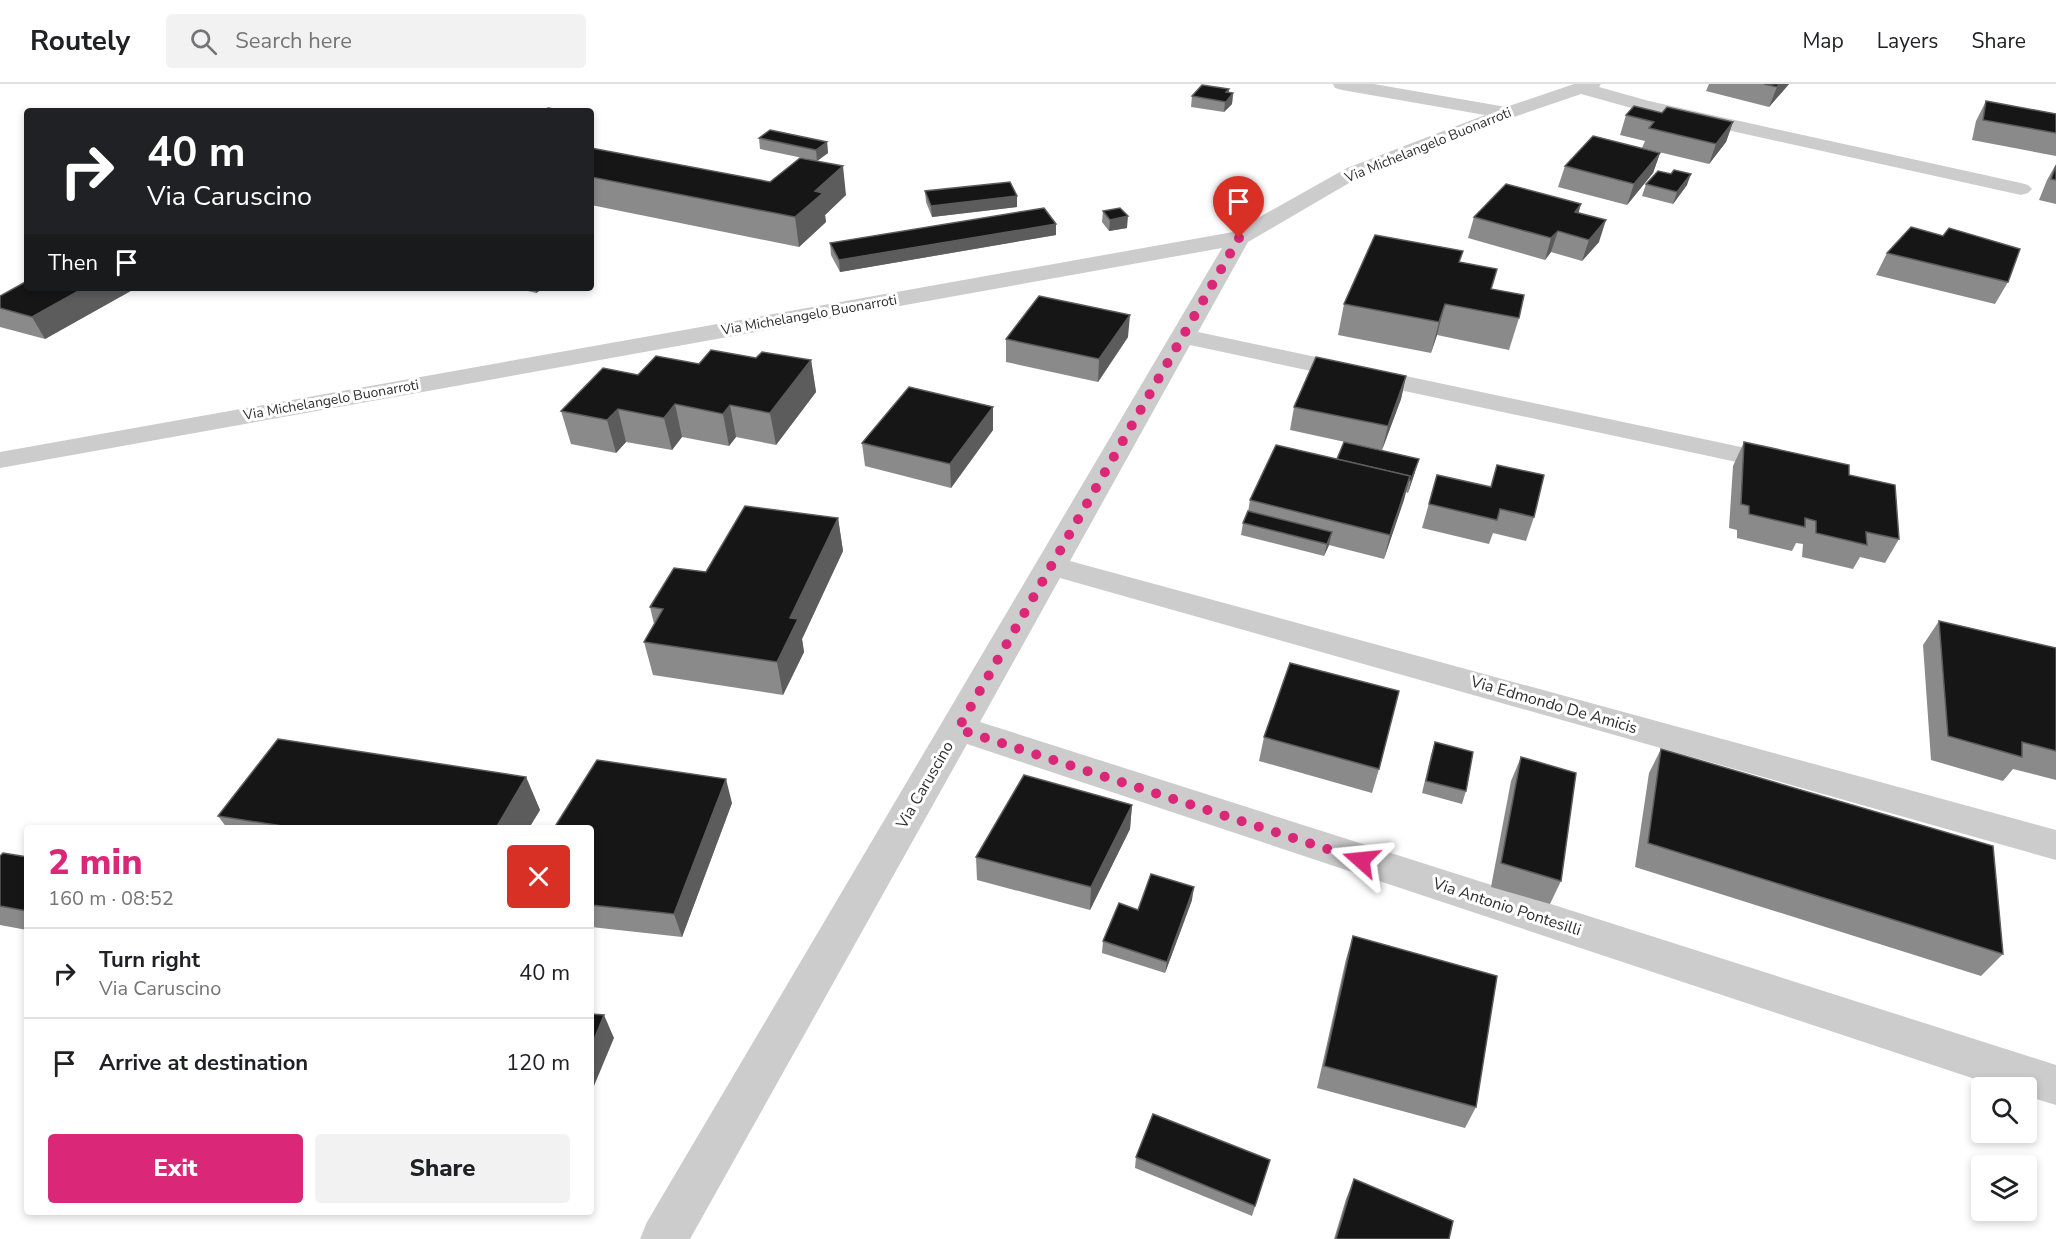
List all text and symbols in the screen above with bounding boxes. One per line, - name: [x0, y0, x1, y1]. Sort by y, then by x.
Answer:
- search box: [166, 14, 586, 68]
- text: Routely: [30, 22, 130, 60]
- icon: search: [187, 25, 220, 58]
- text: Search here: [235, 26, 352, 56]
- text: Map: [1802, 27, 1844, 55]
- text: Layers: [1877, 27, 1938, 55]
- text: Share: [1971, 27, 2026, 55]
- street label: Via Michelangelo Buonarroti: [1341, 103, 1514, 188]
- text: 40 m: [147, 124, 246, 181]
- icon: right: [48, 132, 126, 210]
- pin: [1213, 176, 1264, 238]
- text: Via Caruscino: [147, 178, 312, 215]
- icon: arrive: [1222, 185, 1255, 218]
- icon: arrive: [110, 246, 143, 279]
- text: Then: [48, 248, 98, 278]
- street label: Via Michelangelo Buonarroti: [719, 290, 898, 340]
- street label: Via Michelangelo Buonarroti: [241, 375, 420, 425]
- street label: Via Edmondo De Amicis: [1467, 670, 1640, 739]
- street label: Via Caruscino: [891, 737, 959, 834]
- position arrow: [1329, 828, 1393, 892]
- text: 2 min: [48, 838, 143, 887]
- button: close: [507, 845, 570, 908]
- street label: Via Antonio Pontesilli: [1429, 872, 1584, 941]
- text: 160 m · 08:52: [48, 885, 174, 912]
- text: Turn right: [99, 945, 200, 975]
- icon: right: [48, 957, 81, 990]
- text: 40 m: [519, 958, 570, 988]
- text: Via Caruscino: [99, 975, 221, 1002]
- icon: arrive: [48, 1047, 81, 1080]
- text: Arrive at destination: [99, 1048, 308, 1078]
- text: 120 m: [506, 1048, 570, 1078]
- map controls: [1971, 1077, 2037, 1221]
- button: search: [1971, 1077, 2037, 1143]
- button: Exit: [48, 1134, 303, 1203]
- button: Share: [315, 1134, 570, 1203]
- button: layers: [1971, 1155, 2037, 1221]

